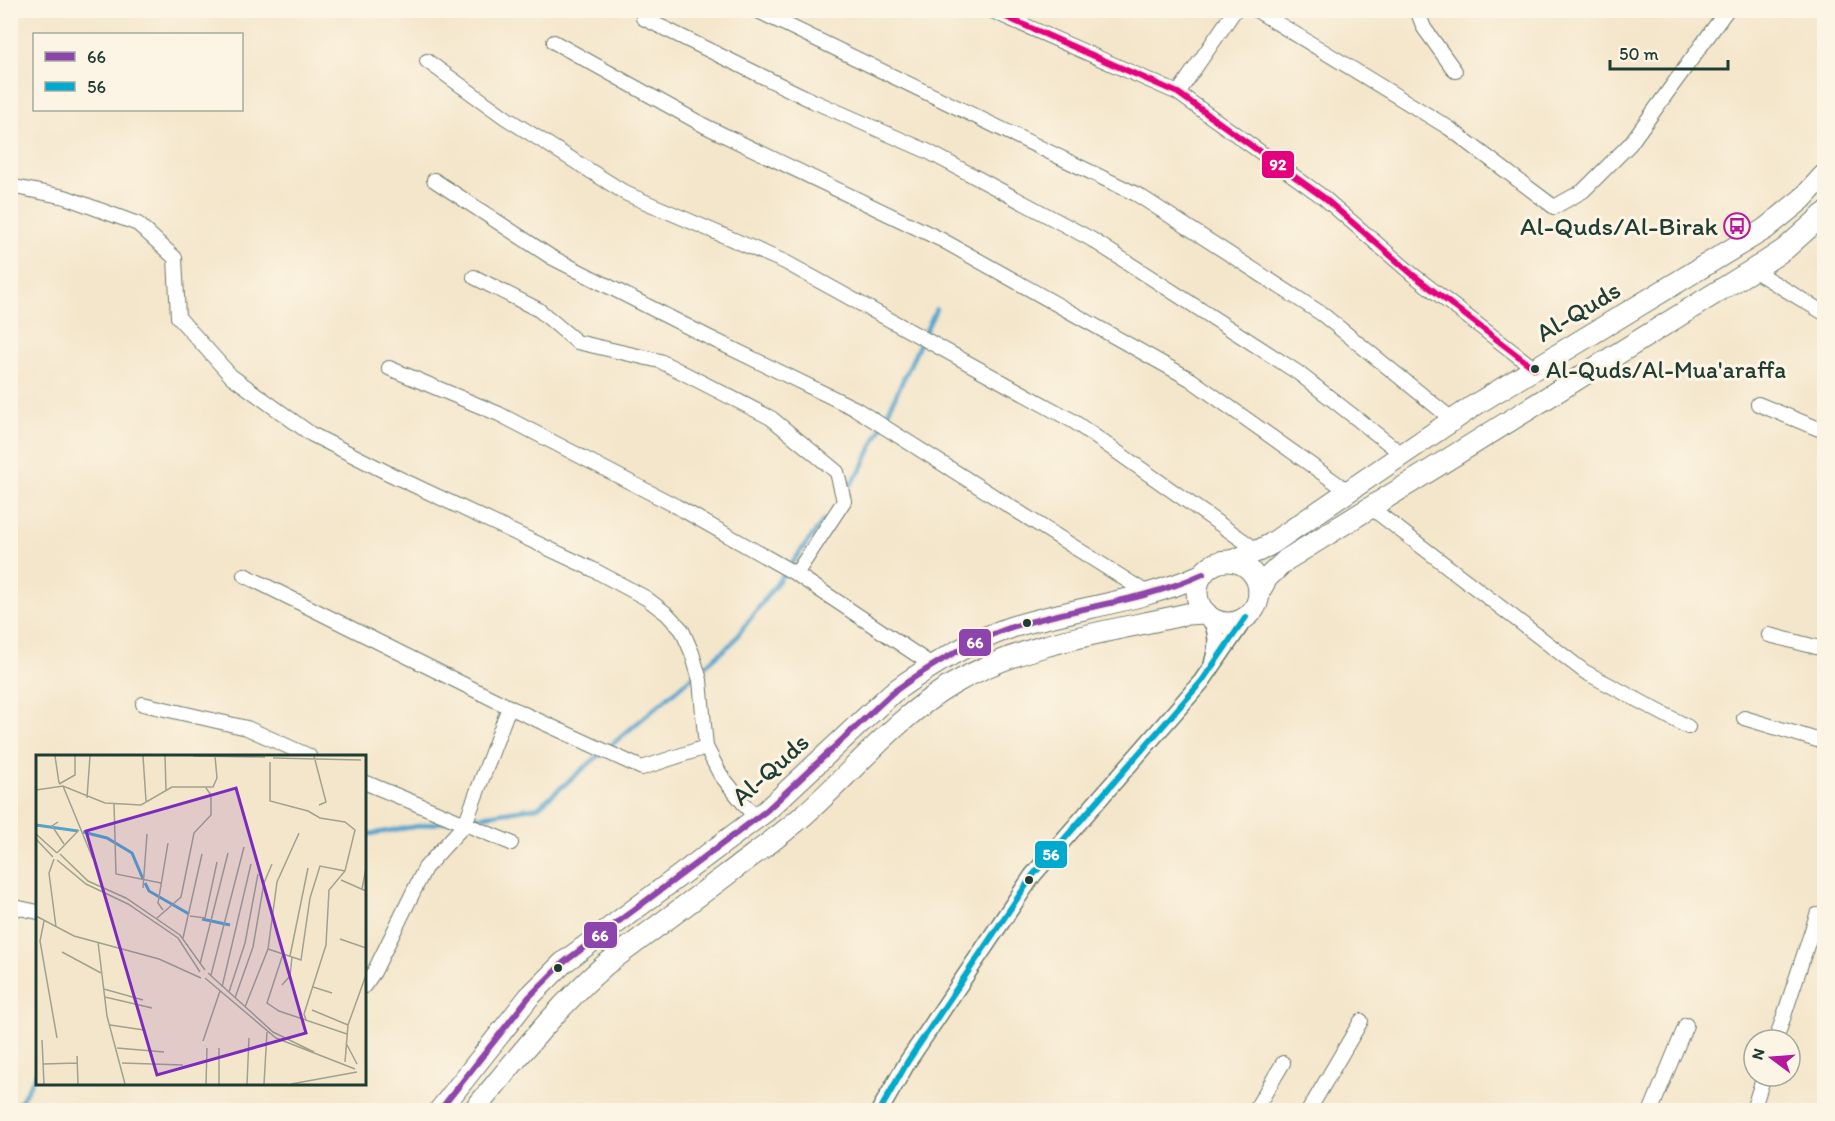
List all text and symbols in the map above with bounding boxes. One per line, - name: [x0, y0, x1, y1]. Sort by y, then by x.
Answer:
- legend: [33, 33, 243, 111]
- scale bar: [1610, 33, 1728, 71]
- text: 50 m: [1619, 43, 1659, 65]
- text: 66: [87, 46, 106, 68]
- text: 56: [87, 76, 106, 98]
- line badge: 92: [1261, 150, 1295, 179]
- text: 92: [1270, 155, 1287, 174]
- place label: Al-Quds/Al-Birak: [1520, 210, 1719, 242]
- bus stop icon: Al-Quds/Al-Birak: [1722, 211, 1752, 241]
- street label: Al-Quds: [1530, 273, 1626, 349]
- place label: Al-Quds/Al-Mua'araffa: [1546, 355, 1786, 384]
- marker: Al-Quds/Al-Mua'araffa: [1529, 363, 1541, 375]
- unlabelled marker: [1021, 617, 1033, 629]
- line badge: 66: [958, 628, 992, 657]
- text: 66: [967, 633, 984, 652]
- street label: Al-Quds: [725, 726, 815, 812]
- inset map: [36, 755, 366, 1085]
- line badge: 56: [1034, 840, 1068, 869]
- text: 56: [1043, 845, 1060, 864]
- unlabelled marker: [1023, 874, 1035, 886]
- line badge: 66: [583, 921, 618, 949]
- text: 66: [592, 926, 609, 945]
- unlabelled marker: [552, 962, 564, 974]
- north arrow: [1742, 1028, 1802, 1088]
- text: N: [1747, 1046, 1769, 1062]

